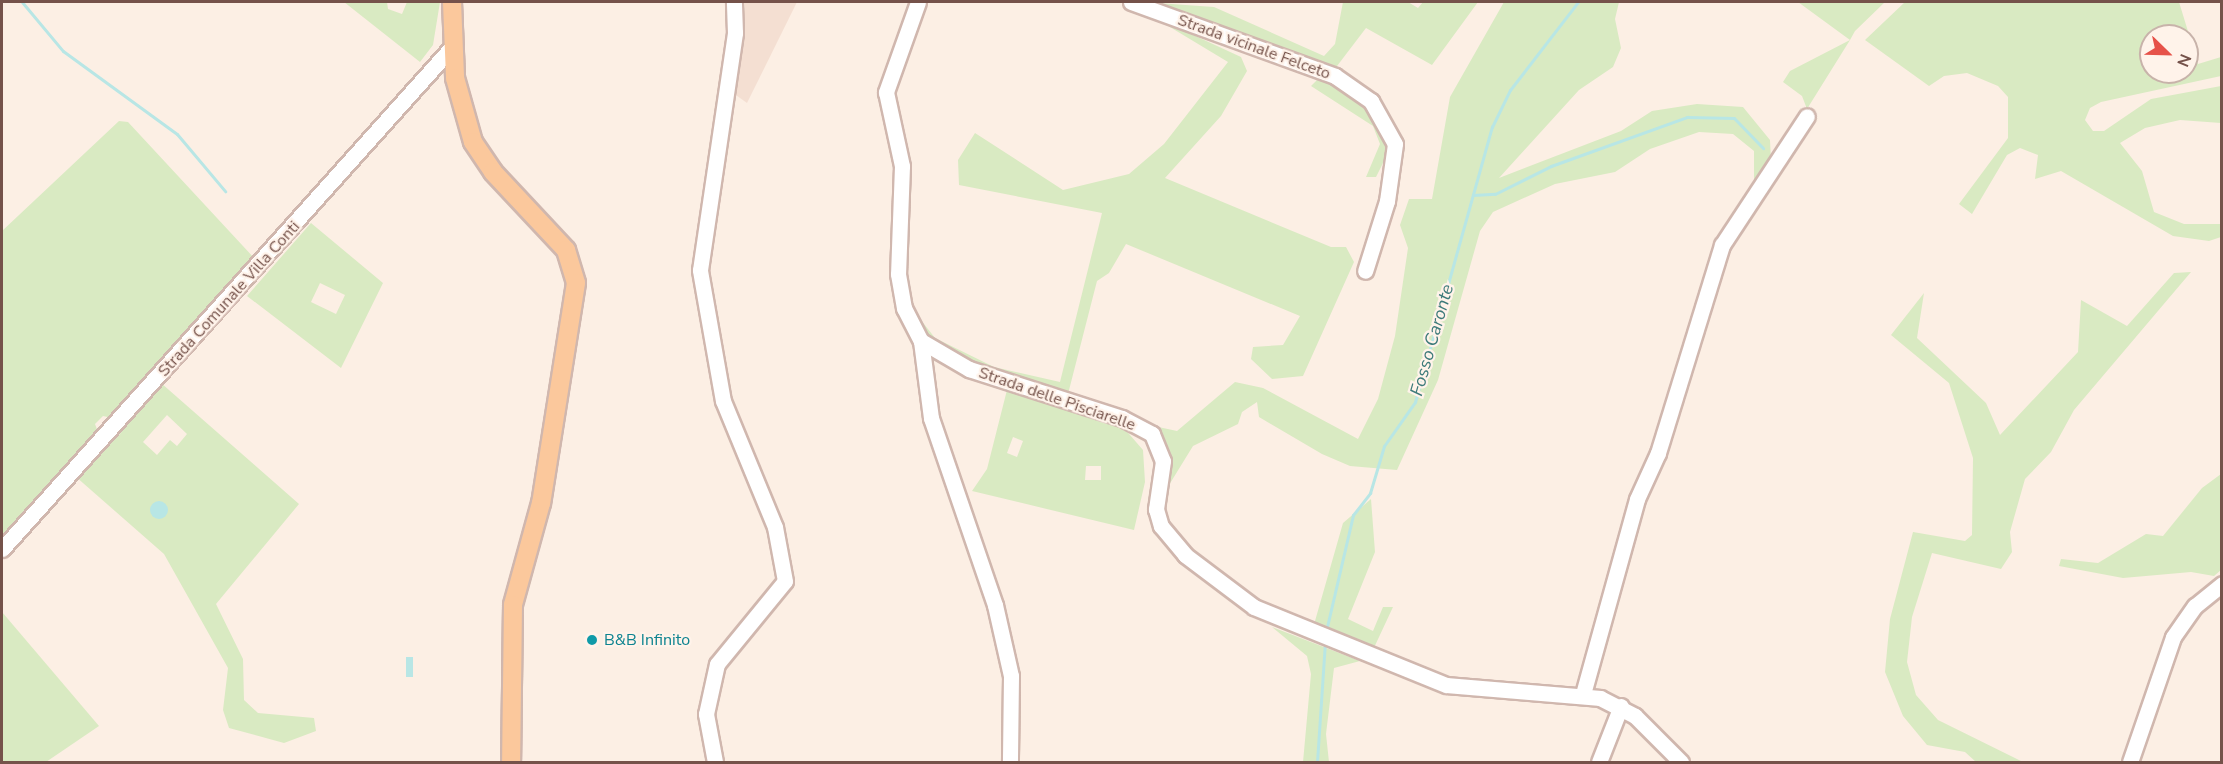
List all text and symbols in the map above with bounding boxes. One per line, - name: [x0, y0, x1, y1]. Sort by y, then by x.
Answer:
- street label: Strada vicinale Felceto: [1175, 10, 1333, 84]
- north arrow: [2139, 24, 2199, 84]
- text: N: [2171, 50, 2196, 70]
- street label: Strada Comunale Villa Conti: [154, 217, 304, 381]
- water label: Fosso Caronte: [1406, 282, 1458, 398]
- street label: Strada delle Pisciarelle: [976, 363, 1138, 435]
- place label: B&B Infinito: [604, 630, 690, 650]
- marker: B&B Infinito: [585, 633, 599, 647]

